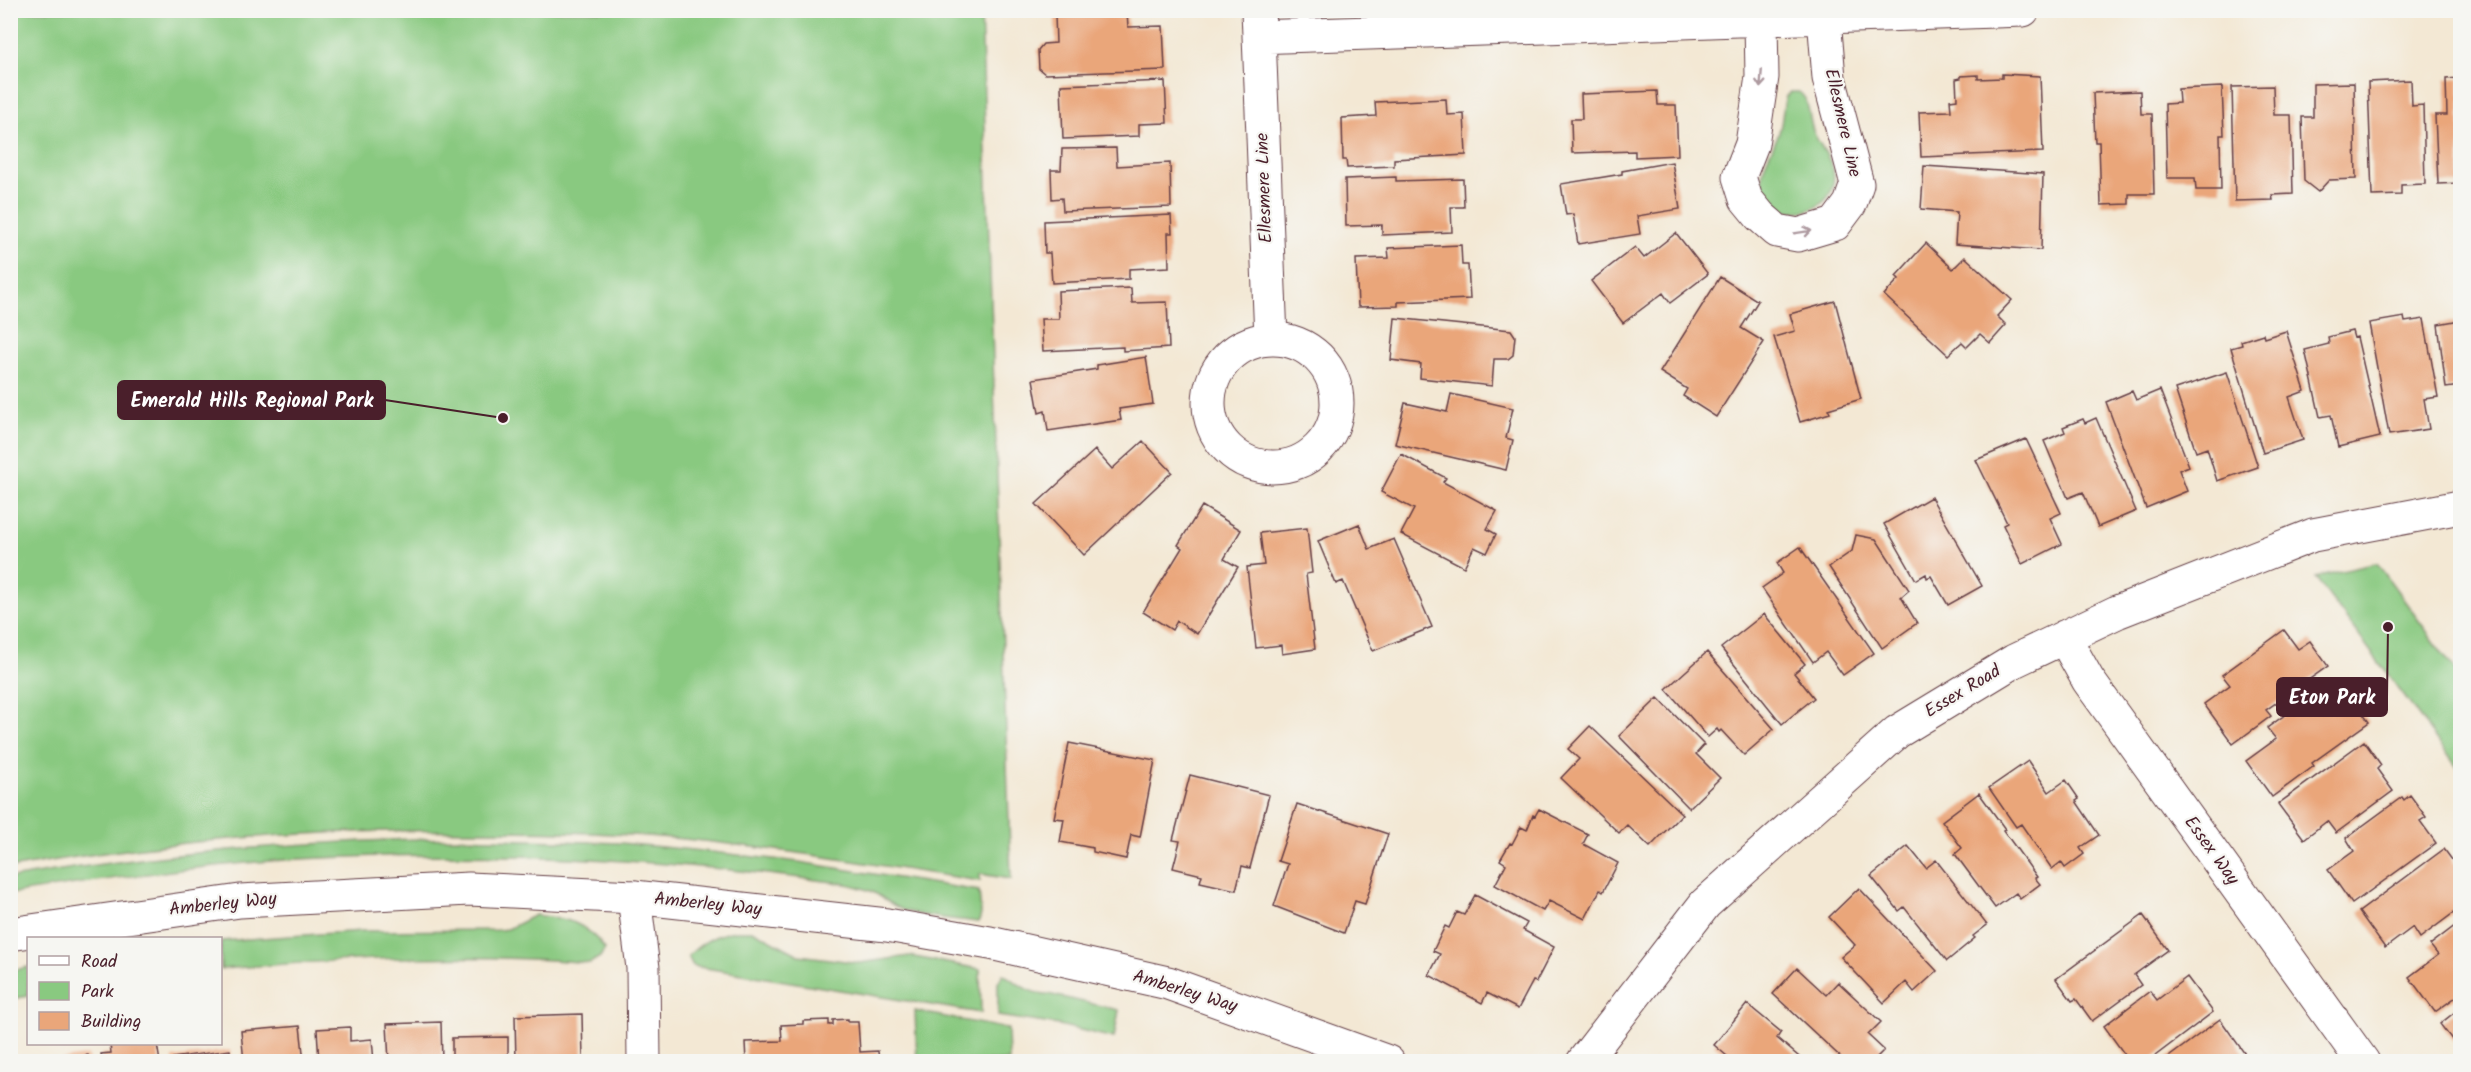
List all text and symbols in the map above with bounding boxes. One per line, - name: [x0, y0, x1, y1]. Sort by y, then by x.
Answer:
- street label: Ellesmere Line: [1815, 66, 1869, 180]
- one-way arrow: [1756, 69, 1767, 89]
- street label: Ellesmere Line: [1249, 132, 1281, 244]
- one-way arrow: [1792, 227, 1812, 238]
- callout: Emerald Hills Regional Park: [118, 381, 385, 419]
- text: Emerald Hills Regional Park: [131, 386, 374, 418]
- street label: Essex Road: [1919, 657, 2008, 726]
- callout: Eton Park: [2277, 678, 2387, 716]
- text: Eton Park: [2289, 683, 2376, 715]
- street label: Essex Way: [2176, 810, 2247, 892]
- street label: Amberley Way: [168, 885, 279, 925]
- street label: Amberley Way: [653, 885, 764, 925]
- legend: [27, 937, 222, 1045]
- text: Road: [81, 948, 118, 977]
- street label: Amberley Way: [1129, 962, 1241, 1022]
- text: Park: [81, 978, 114, 1007]
- text: Building: [81, 1008, 141, 1037]

